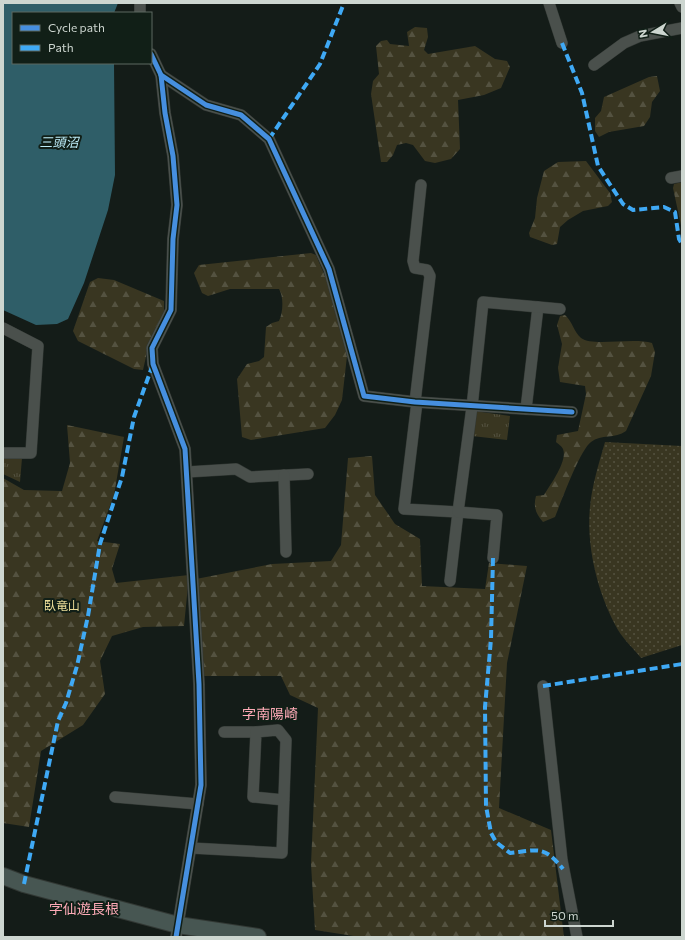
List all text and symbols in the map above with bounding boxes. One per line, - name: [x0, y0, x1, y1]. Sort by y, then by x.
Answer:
- legend: [12, 12, 152, 64]
- north arrow: [633, 12, 673, 52]
- text: Cycle path: [48, 20, 105, 34]
- text: N: [636, 29, 650, 39]
- text: Path: [48, 40, 74, 54]
- water label: 三頭沼: [39, 134, 80, 150]
- park label: 臥竜山: [44, 598, 80, 612]
- district label: 字南陽崎: [242, 705, 298, 722]
- district label: 字仙遊長根: [49, 900, 119, 917]
- scale bar: [545, 902, 613, 928]
- text: 50 m: [551, 908, 579, 922]

